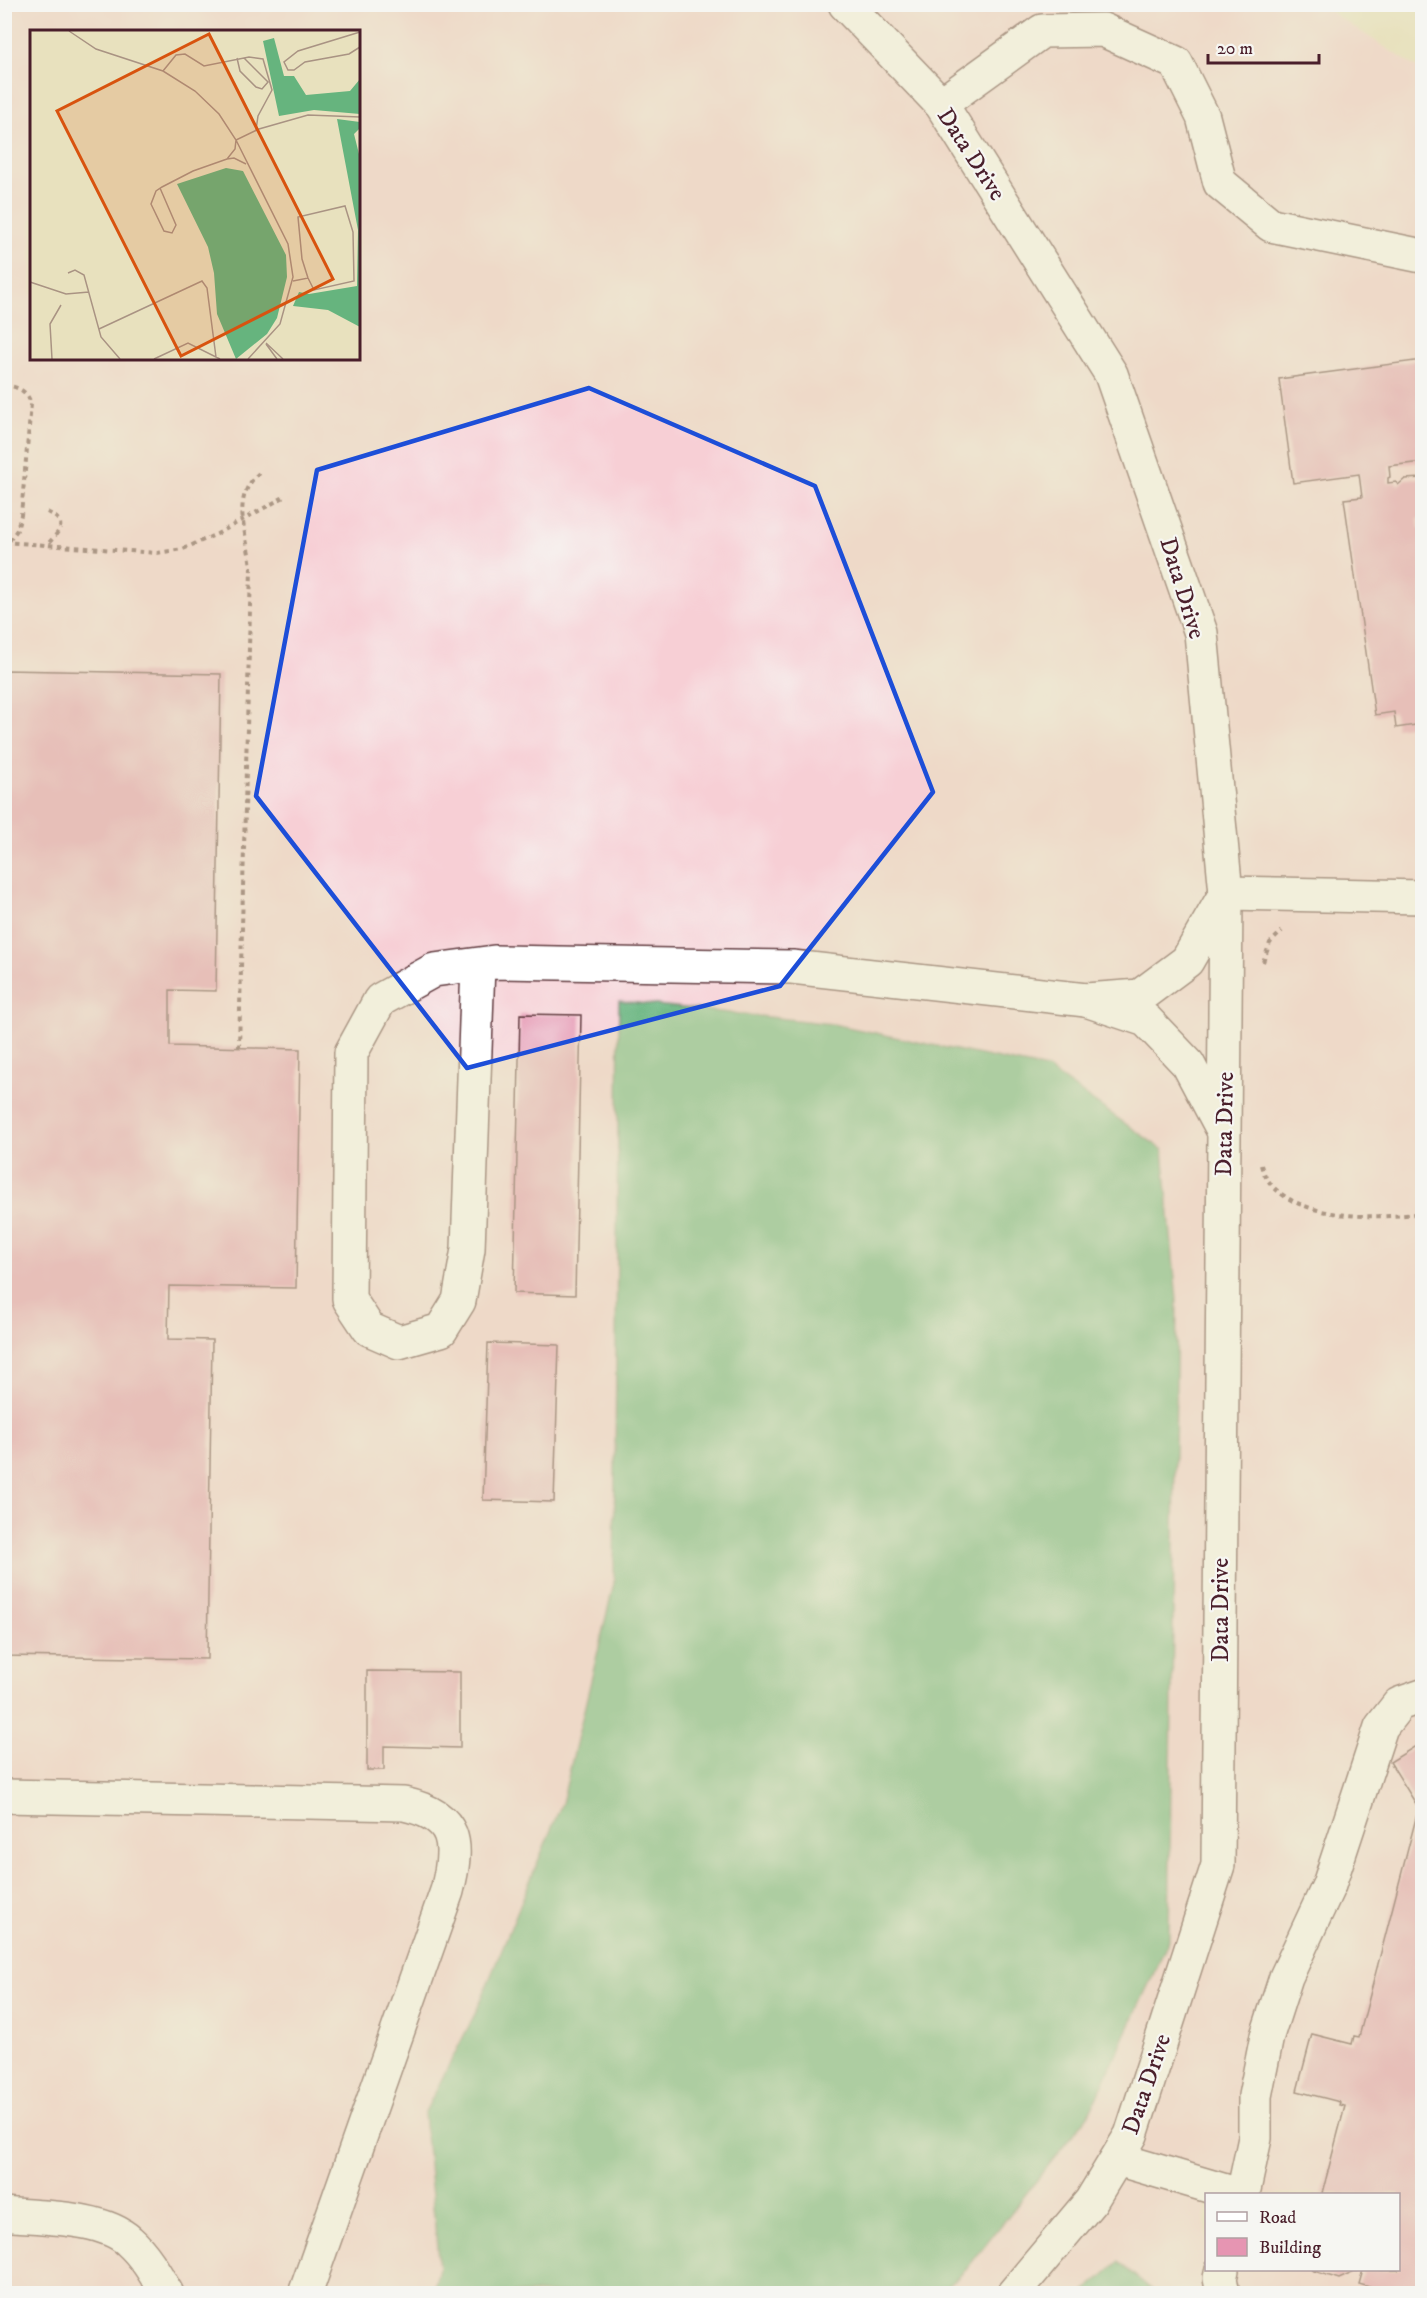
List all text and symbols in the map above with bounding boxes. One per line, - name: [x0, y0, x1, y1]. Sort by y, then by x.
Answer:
- scale bar: [1208, 27, 1319, 65]
- inset map: [30, 30, 360, 360]
- text: 20 m: [1217, 38, 1253, 60]
- street label: Data Drive: [930, 103, 1012, 207]
- street label: Data Drive: [1152, 534, 1212, 643]
- street label: Data Drive: [1209, 1071, 1241, 1177]
- street label: Data Drive: [1206, 1558, 1236, 1662]
- street label: Data Drive: [1116, 2030, 1178, 2139]
- legend: [1205, 2193, 1400, 2271]
- text: Road: [1259, 2207, 1296, 2229]
- text: Building: [1259, 2237, 1321, 2259]

